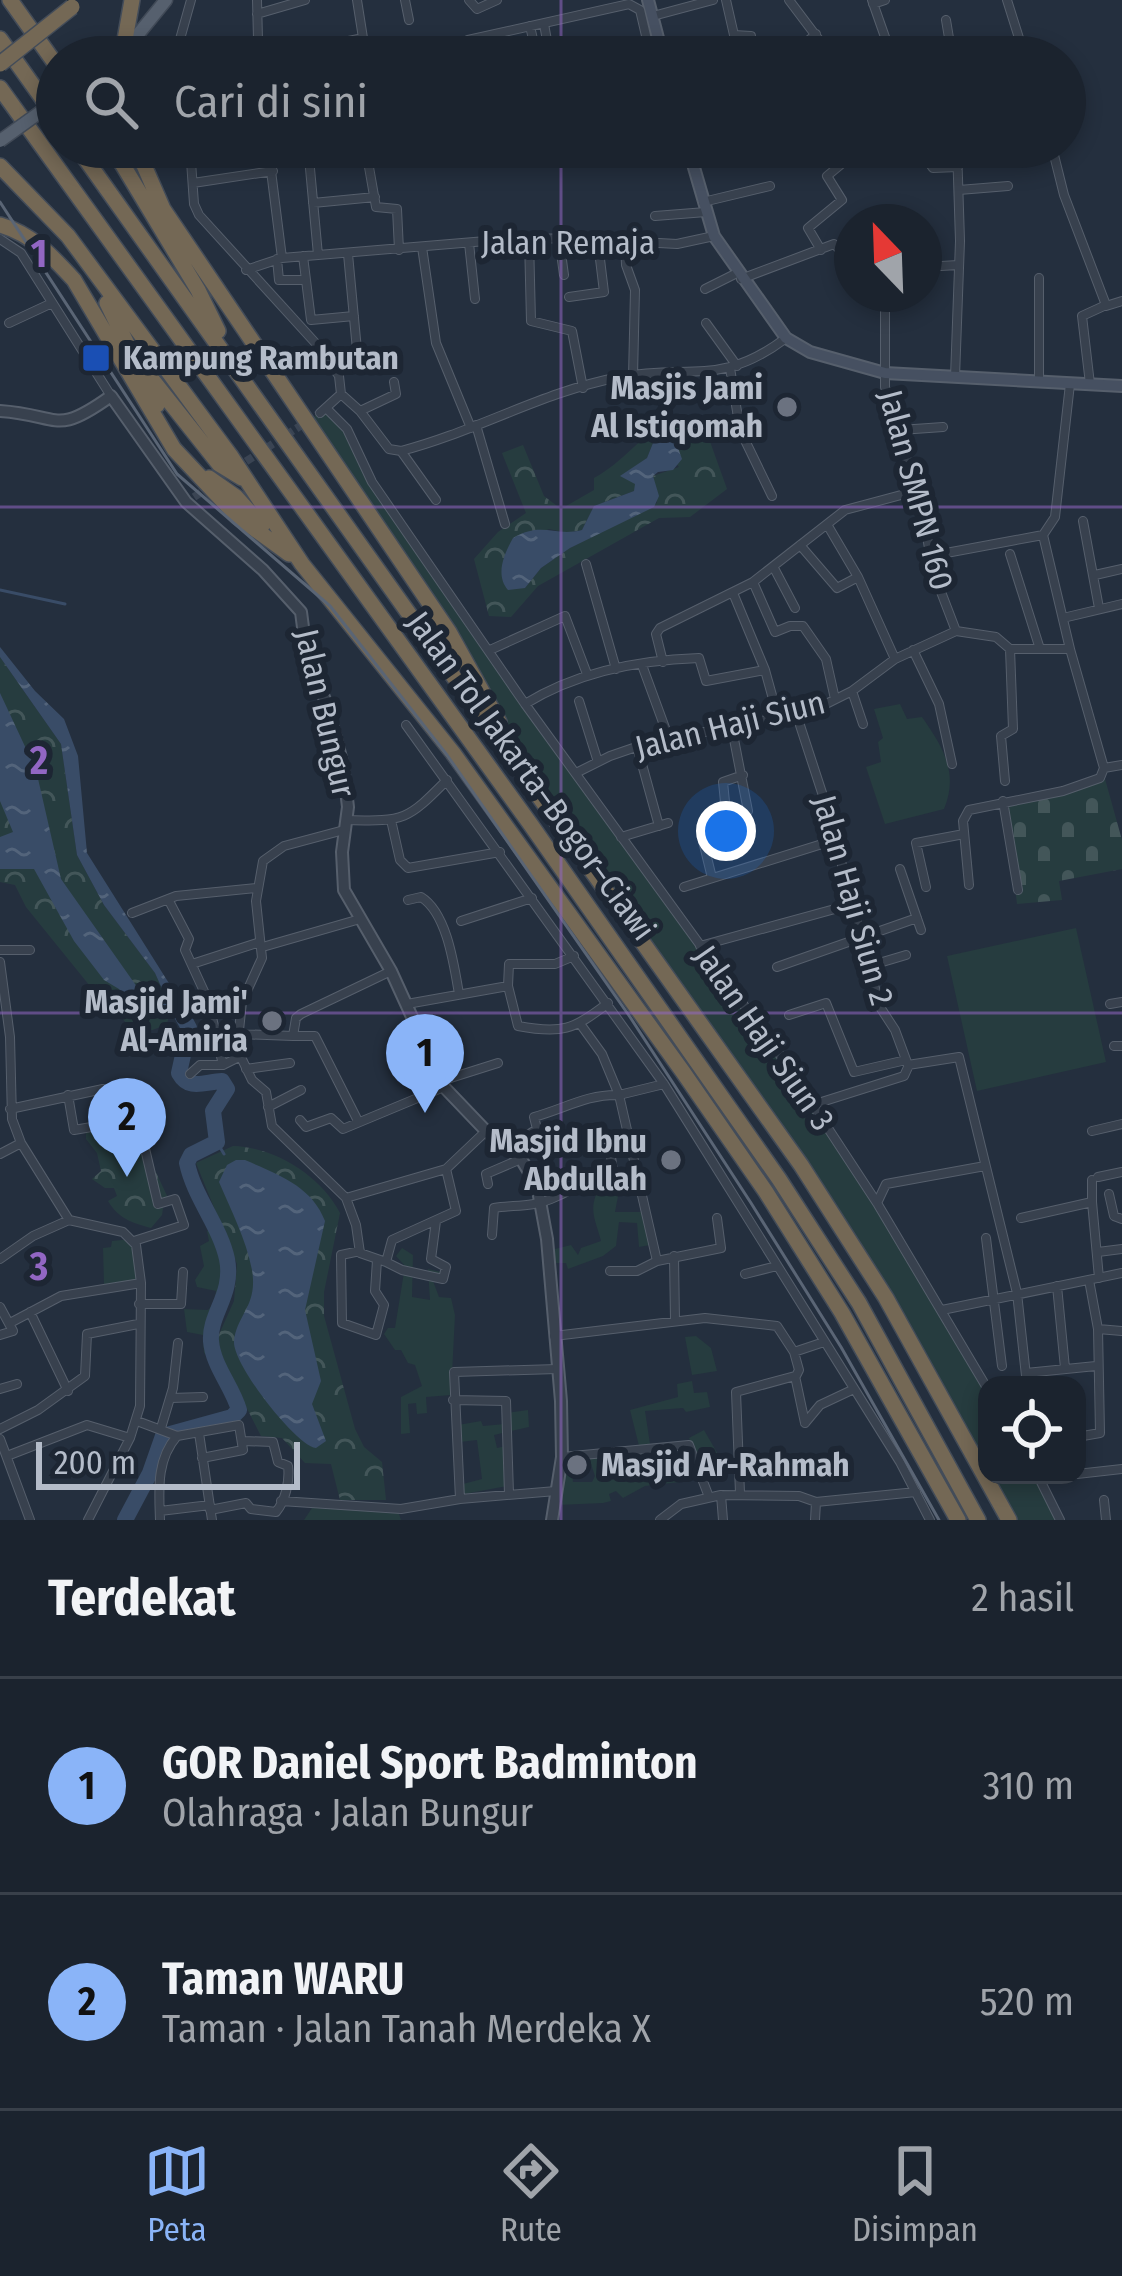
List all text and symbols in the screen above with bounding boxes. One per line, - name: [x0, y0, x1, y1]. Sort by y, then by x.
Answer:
- search box: [36, 36, 1086, 168]
- icon: search: [78, 69, 144, 135]
- text: Cari di sini: [174, 75, 368, 129]
- north arrow: [834, 204, 942, 312]
- street label: Jalan Remaja: [481, 223, 655, 263]
- text: 1: [31, 231, 47, 277]
- place label: Kampung Rambutan: [123, 338, 399, 378]
- marker: Kampung Rambutan: [80, 342, 112, 374]
- place label: Masjis Jami Al Istiqomah: [590, 368, 763, 446]
- street label: Jalan SMPN 160: [870, 385, 962, 595]
- marker: Masjis Jami Al Istiqomah: [774, 394, 800, 420]
- street label: Jalan Tol Jakarta–Bogor–Ciawi: [398, 604, 664, 948]
- street label: Jalan Bungur: [286, 625, 364, 801]
- street label: Jalan Haji Siun: [631, 682, 829, 768]
- text: 2: [29, 738, 48, 784]
- street label: Jalan Haji Siun 2: [804, 790, 902, 1010]
- your location: [696, 801, 756, 861]
- street label: Jalan Haji Siun 3: [685, 938, 843, 1138]
- place label: Masjid Jami' Al-Amiria: [85, 982, 248, 1060]
- marker: Masjid Jami' Al-Amiria: [259, 1008, 285, 1034]
- pin: 1: [386, 1014, 464, 1113]
- pin: 2: [88, 1078, 166, 1177]
- place label: Masjid Ibnu Abdullah: [489, 1121, 647, 1199]
- marker: Masjid Ibnu Abdullah: [658, 1147, 684, 1173]
- text: 3: [29, 1244, 48, 1290]
- map controls: [978, 1376, 1086, 1484]
- button: locate: [978, 1376, 1086, 1484]
- scale bar: [36, 1436, 300, 1489]
- text: 200 m: [54, 1443, 136, 1483]
- place label: Masjid Ar-Rahmah: [601, 1445, 850, 1485]
- marker: Masjid Ar-Rahmah: [564, 1452, 590, 1478]
- text: Terdekat: [48, 1567, 235, 1629]
- text: 2 hasil: [971, 1575, 1074, 1621]
- text: GOR Daniel Sport Badminton: [162, 1736, 698, 1790]
- text: 1: [79, 1763, 95, 1809]
- text: 310 m: [983, 1763, 1074, 1809]
- text: Olahraga · Jalan Bungur: [162, 1790, 533, 1836]
- text: Taman WARU: [162, 1952, 404, 2006]
- text: 2: [78, 1979, 96, 2025]
- text: 520 m: [980, 1979, 1074, 2025]
- text: Taman · Jalan Tanah Merdeka X: [162, 2006, 651, 2052]
- tab: Peta: [144, 2138, 210, 2250]
- tab: Rute: [498, 2138, 564, 2250]
- tab: Disimpan: [852, 2138, 978, 2250]

